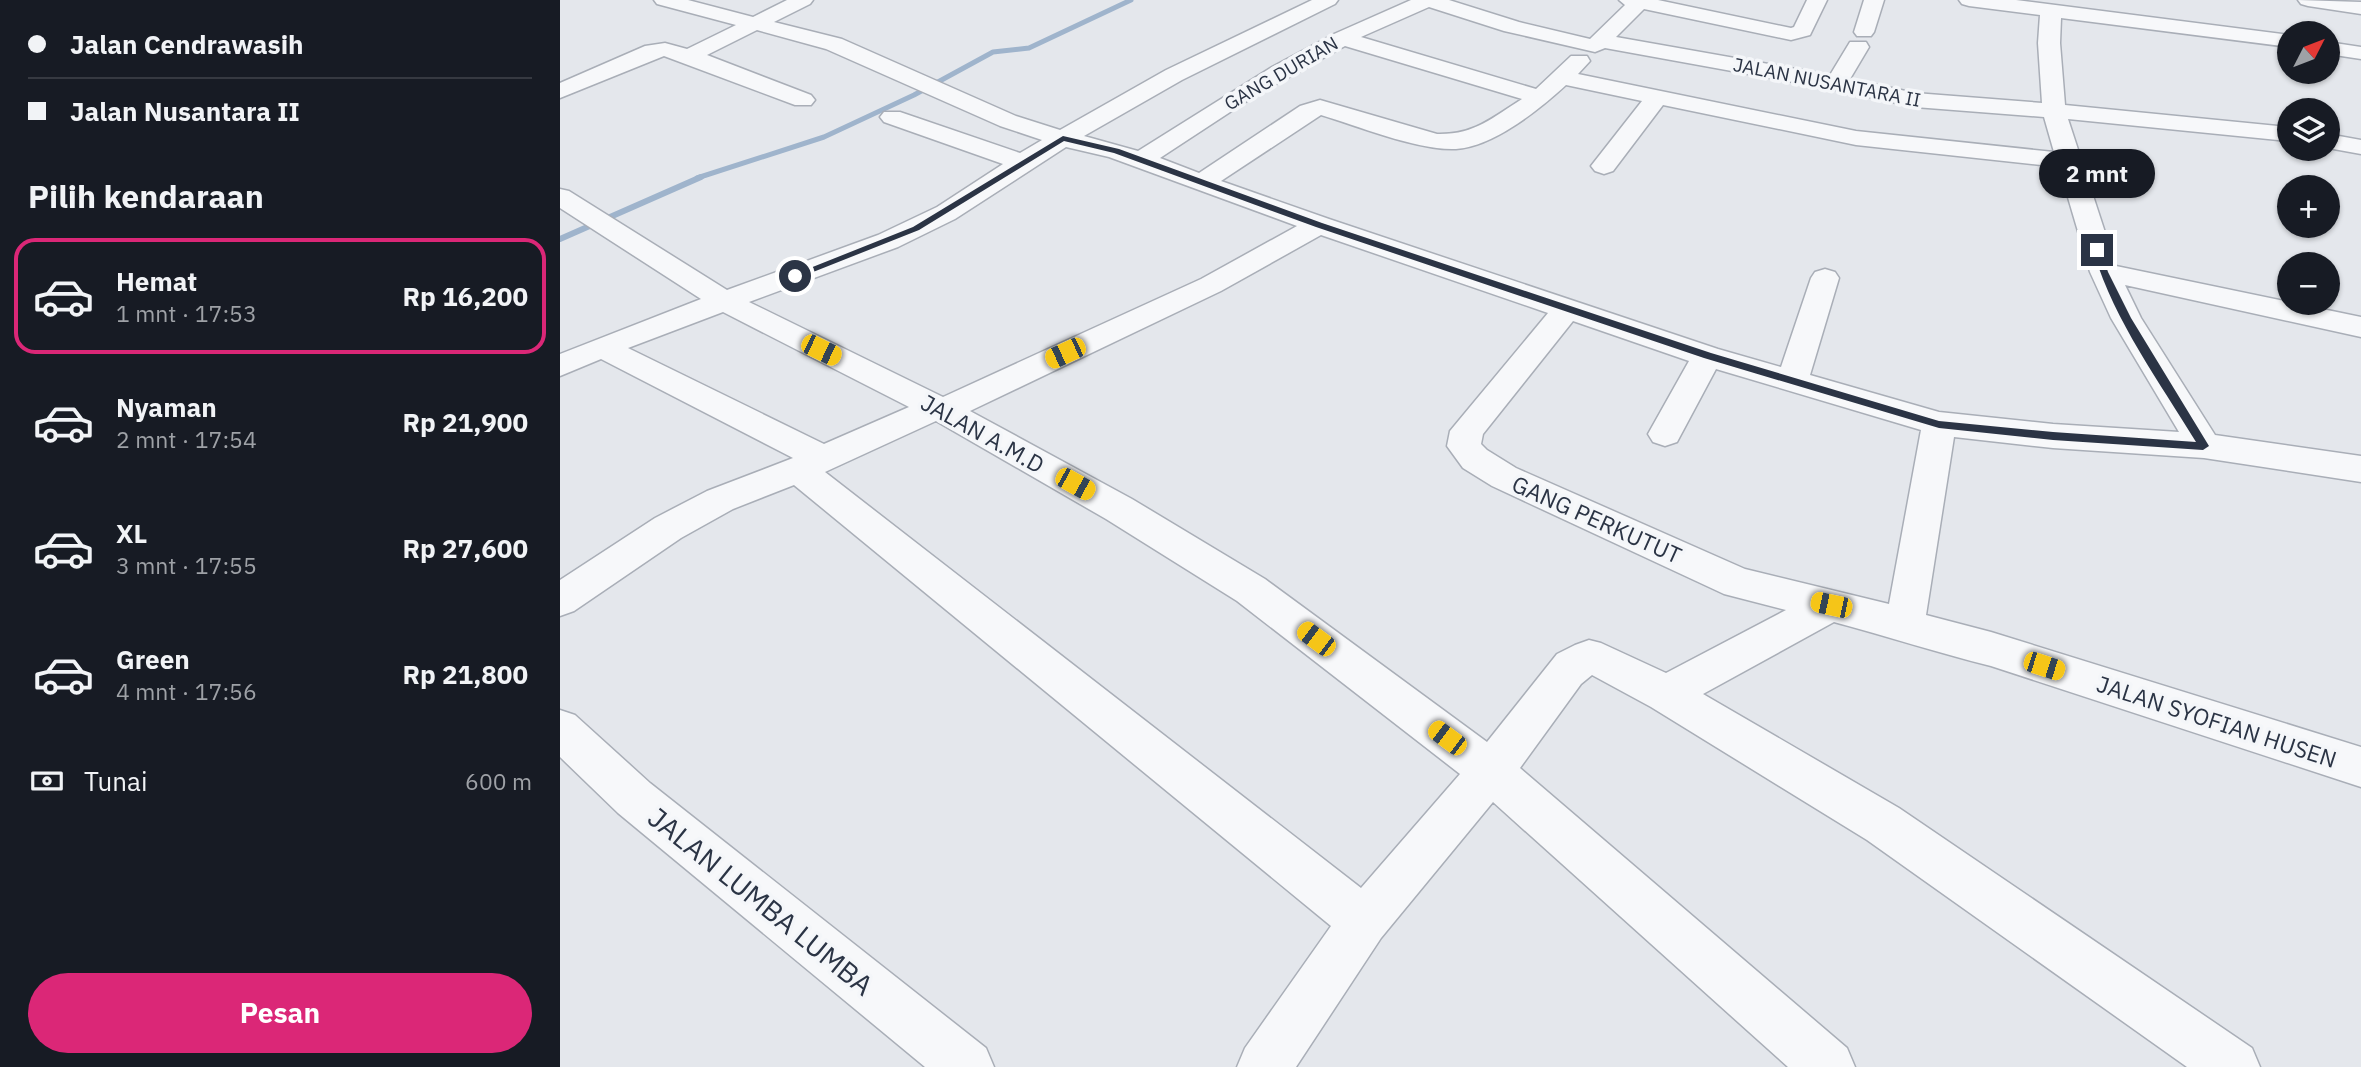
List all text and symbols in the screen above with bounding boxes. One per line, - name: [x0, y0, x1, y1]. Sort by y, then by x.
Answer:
- north arrow: [2277, 21, 2340, 84]
- map controls: [2277, 21, 2340, 315]
- text: Jalan Cendrawasih: [70, 27, 304, 61]
- street label: GANG DURIAN: [1220, 31, 1342, 115]
- street label: JALAN NUSANTARA II: [1731, 52, 1923, 112]
- text: Jalan Nusantara II: [70, 94, 300, 128]
- button: layers: [2277, 98, 2340, 161]
- callout: 2 mnt: [2039, 148, 2155, 198]
- text: 2 mnt: [2066, 158, 2128, 188]
- text: Pilih kendaraan: [28, 175, 264, 217]
- button: +: [2277, 175, 2340, 238]
- route end: [2081, 234, 2113, 266]
- button: −: [2277, 252, 2340, 315]
- route start: [779, 260, 811, 292]
- text: Hemat: [116, 264, 197, 298]
- icon: car: [32, 265, 95, 328]
- text: Rp 16,200: [402, 279, 528, 313]
- text: 1 mnt · 17:53: [116, 298, 257, 328]
- car: [798, 331, 845, 369]
- car: [1042, 335, 1089, 371]
- street label: JALAN A.M.D: [916, 387, 1050, 479]
- text: Nyaman: [116, 390, 217, 424]
- icon: car: [32, 391, 95, 454]
- text: Rp 21,900: [402, 405, 528, 439]
- text: 2 mnt · 17:54: [116, 424, 257, 454]
- car: [1052, 465, 1099, 503]
- street label: GANG PERKUTUT: [1508, 468, 1686, 570]
- text: XL: [116, 516, 147, 550]
- icon: car: [32, 517, 95, 580]
- text: Rp 27,600: [402, 531, 528, 565]
- text: 3 mnt · 17:55: [116, 550, 257, 580]
- car: [1809, 590, 1854, 620]
- car: [1293, 618, 1340, 660]
- text: Green: [116, 642, 190, 676]
- icon: car: [32, 643, 95, 706]
- car: [2021, 650, 2068, 682]
- text: Rp 21,800: [402, 657, 528, 691]
- street label: JALAN SYOFIAN HUSEN: [2093, 668, 2341, 774]
- text: 4 mnt · 17:56: [116, 676, 257, 706]
- car: [1424, 717, 1471, 759]
- icon: cash: [28, 762, 66, 800]
- text: Tunai: [84, 764, 148, 798]
- text: 600 m: [465, 766, 532, 796]
- street label: JALAN LUMBA LUMBA: [641, 799, 881, 1003]
- button: Pesan: [28, 973, 532, 1053]

